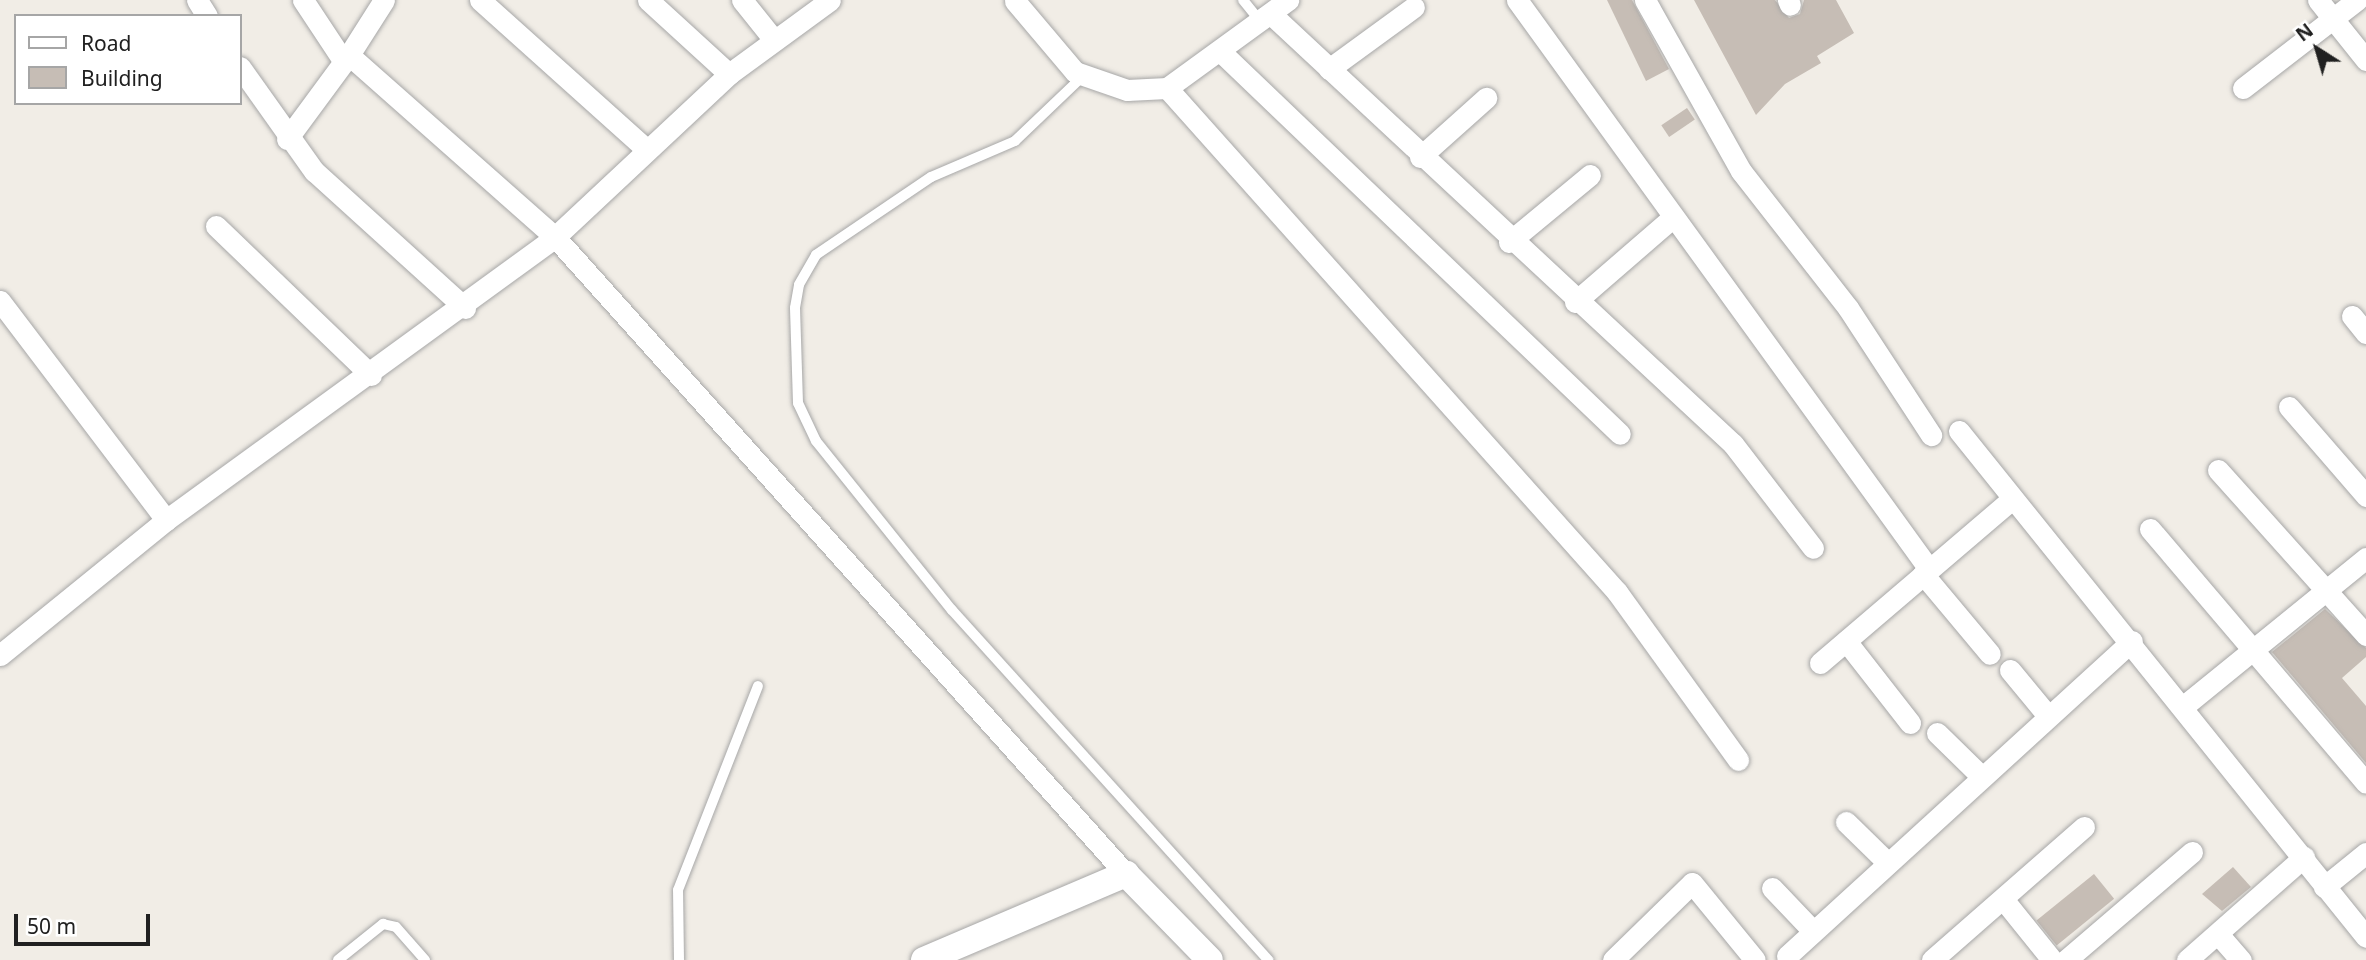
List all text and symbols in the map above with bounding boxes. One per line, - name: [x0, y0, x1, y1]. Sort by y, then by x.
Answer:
- legend: [14, 14, 242, 105]
- north arrow: [2282, 14, 2352, 84]
- text: N: [2290, 17, 2318, 47]
- text: Road: [81, 29, 131, 57]
- text: Building: [81, 64, 163, 92]
- scale bar: [18, 900, 154, 944]
- text: 50 m: [27, 912, 76, 940]

